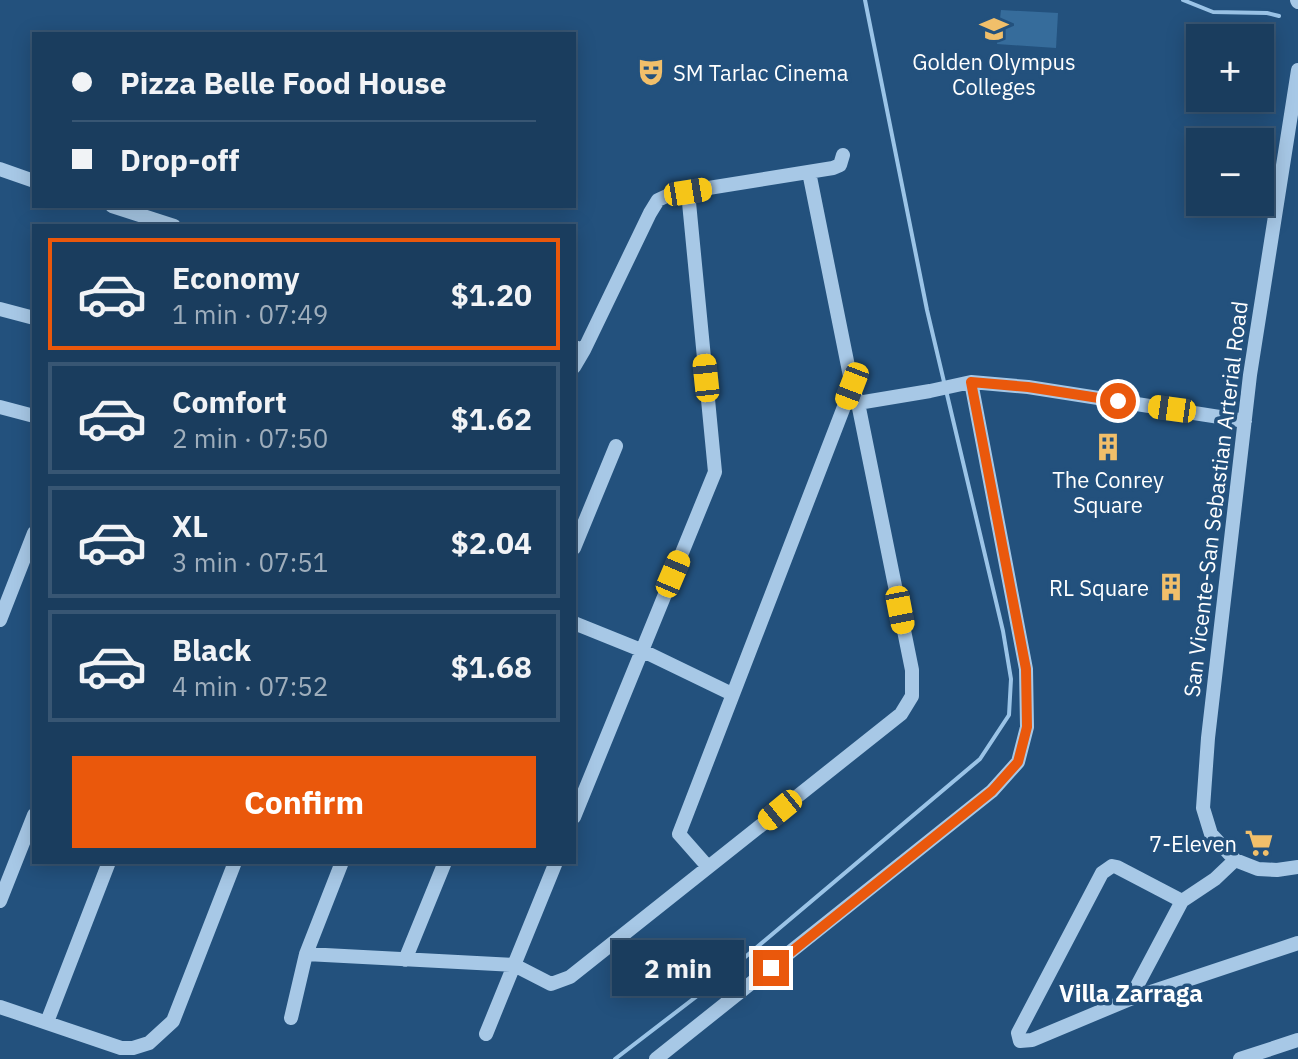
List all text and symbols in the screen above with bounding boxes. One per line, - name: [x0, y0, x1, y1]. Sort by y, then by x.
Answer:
- school or university icon: Golden Olympus Colleges: [979, 14, 1009, 44]
- map controls: [1186, 24, 1274, 216]
- button: +: [1186, 24, 1274, 112]
- place label: Golden Olympus Colleges: [912, 47, 1076, 101]
- theatre icon: SM Tarlac Cinema: [636, 57, 666, 87]
- place label: SM Tarlac Cinema: [673, 58, 849, 87]
- text: Pizza Belle Food House: [120, 63, 447, 102]
- button: −: [1186, 128, 1274, 216]
- text: Drop-off: [120, 140, 239, 179]
- car: [662, 176, 714, 208]
- icon: car: [76, 258, 148, 330]
- text: Economy: [172, 258, 300, 297]
- text: $1.20: [451, 275, 532, 314]
- text: 1 min · 07:49: [172, 297, 328, 331]
- street label: San Vicente-San Sebastian Arterial Road: [1176, 299, 1254, 699]
- car: [692, 353, 720, 403]
- car: [832, 359, 872, 413]
- icon: car: [76, 382, 148, 454]
- text: Comfort: [172, 382, 287, 421]
- route start: [1100, 383, 1136, 419]
- car: [1147, 394, 1197, 424]
- text: $1.62: [451, 399, 532, 438]
- text: 2 min · 07:50: [172, 421, 328, 455]
- building icon: The Conrey Square: [1093, 432, 1123, 462]
- place label: The Conrey Square: [1052, 465, 1164, 519]
- icon: car: [76, 506, 148, 578]
- text: XL: [172, 506, 208, 545]
- text: $2.04: [451, 523, 532, 562]
- text: 3 min · 07:51: [172, 545, 328, 579]
- car: [653, 547, 693, 601]
- building icon: RL Square: [1156, 572, 1186, 602]
- place label: RL Square: [1049, 573, 1149, 602]
- car: [884, 584, 916, 636]
- icon: car: [76, 630, 148, 702]
- text: Black: [172, 630, 251, 669]
- text: $1.68: [451, 647, 532, 686]
- text: 4 min · 07:52: [172, 669, 328, 703]
- button: Confirm: [72, 756, 536, 848]
- car: [754, 786, 806, 834]
- supermarket icon: 7-Eleven: [1244, 828, 1274, 858]
- place label: 7-Eleven: [1149, 829, 1237, 858]
- callout: 2 min: [611, 940, 743, 996]
- route end: [753, 950, 789, 986]
- text: 2 min: [644, 951, 712, 985]
- district label: Villa Zarraga: [1059, 977, 1203, 1009]

